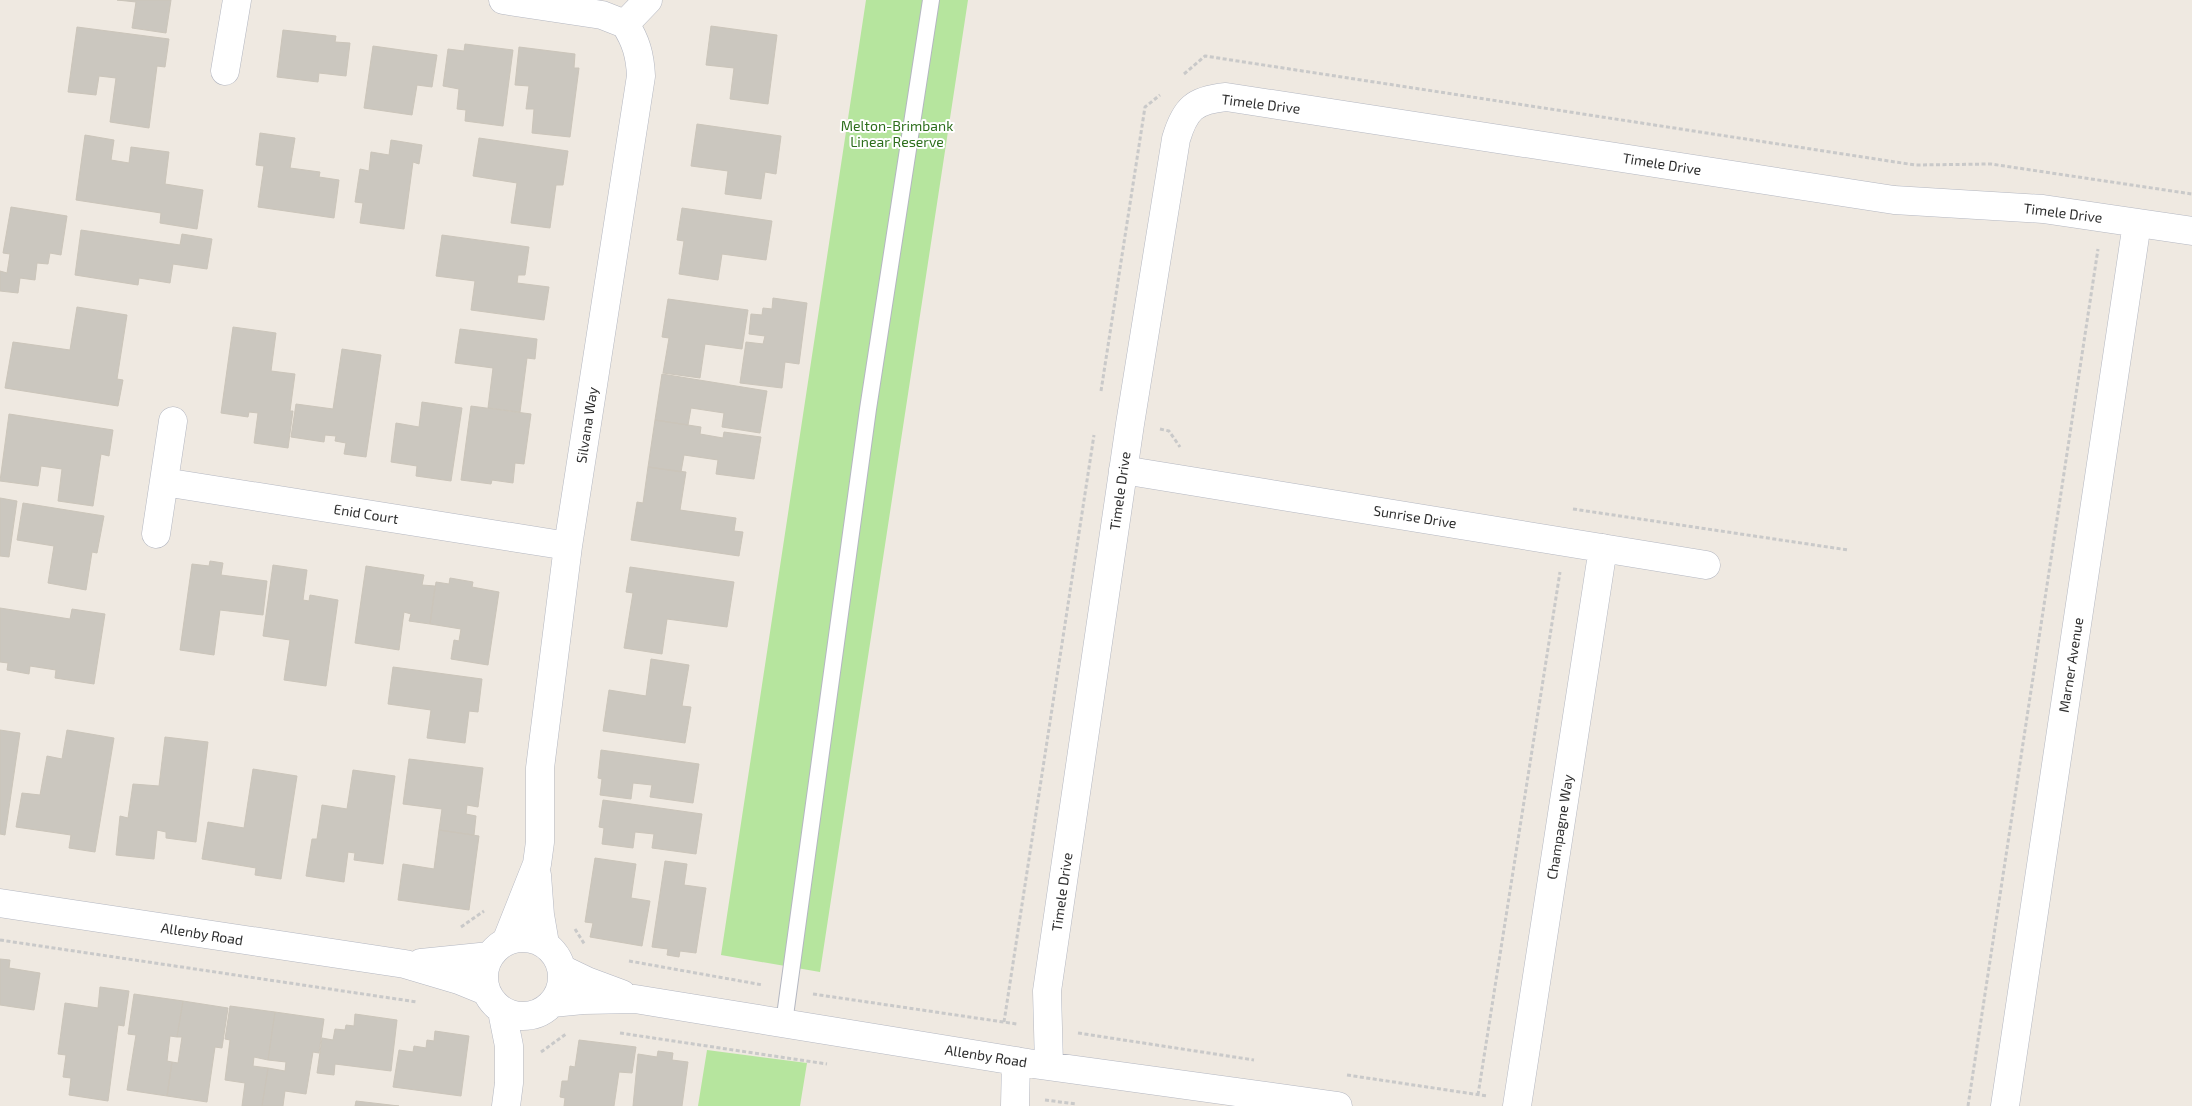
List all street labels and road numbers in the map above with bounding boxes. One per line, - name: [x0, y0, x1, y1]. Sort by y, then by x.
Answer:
- street label: Timele Drive: [1221, 90, 1302, 117]
- street label: Timele Drive: [1622, 149, 1703, 178]
- street label: Timele Drive: [2023, 199, 2104, 226]
- street label: Silvana Way: [572, 385, 601, 464]
- street label: Timele Drive: [1106, 450, 1133, 531]
- street label: Enid Court: [332, 500, 400, 527]
- street label: Sunrise Drive: [1372, 502, 1458, 531]
- street label: Marner Avenue: [2055, 616, 2086, 714]
- street label: Champagne Way: [1543, 772, 1576, 881]
- street label: Timele Drive: [1048, 851, 1075, 932]
- street label: Allenby Road: [160, 919, 244, 948]
- street label: Allenby Road: [944, 1041, 1028, 1070]

